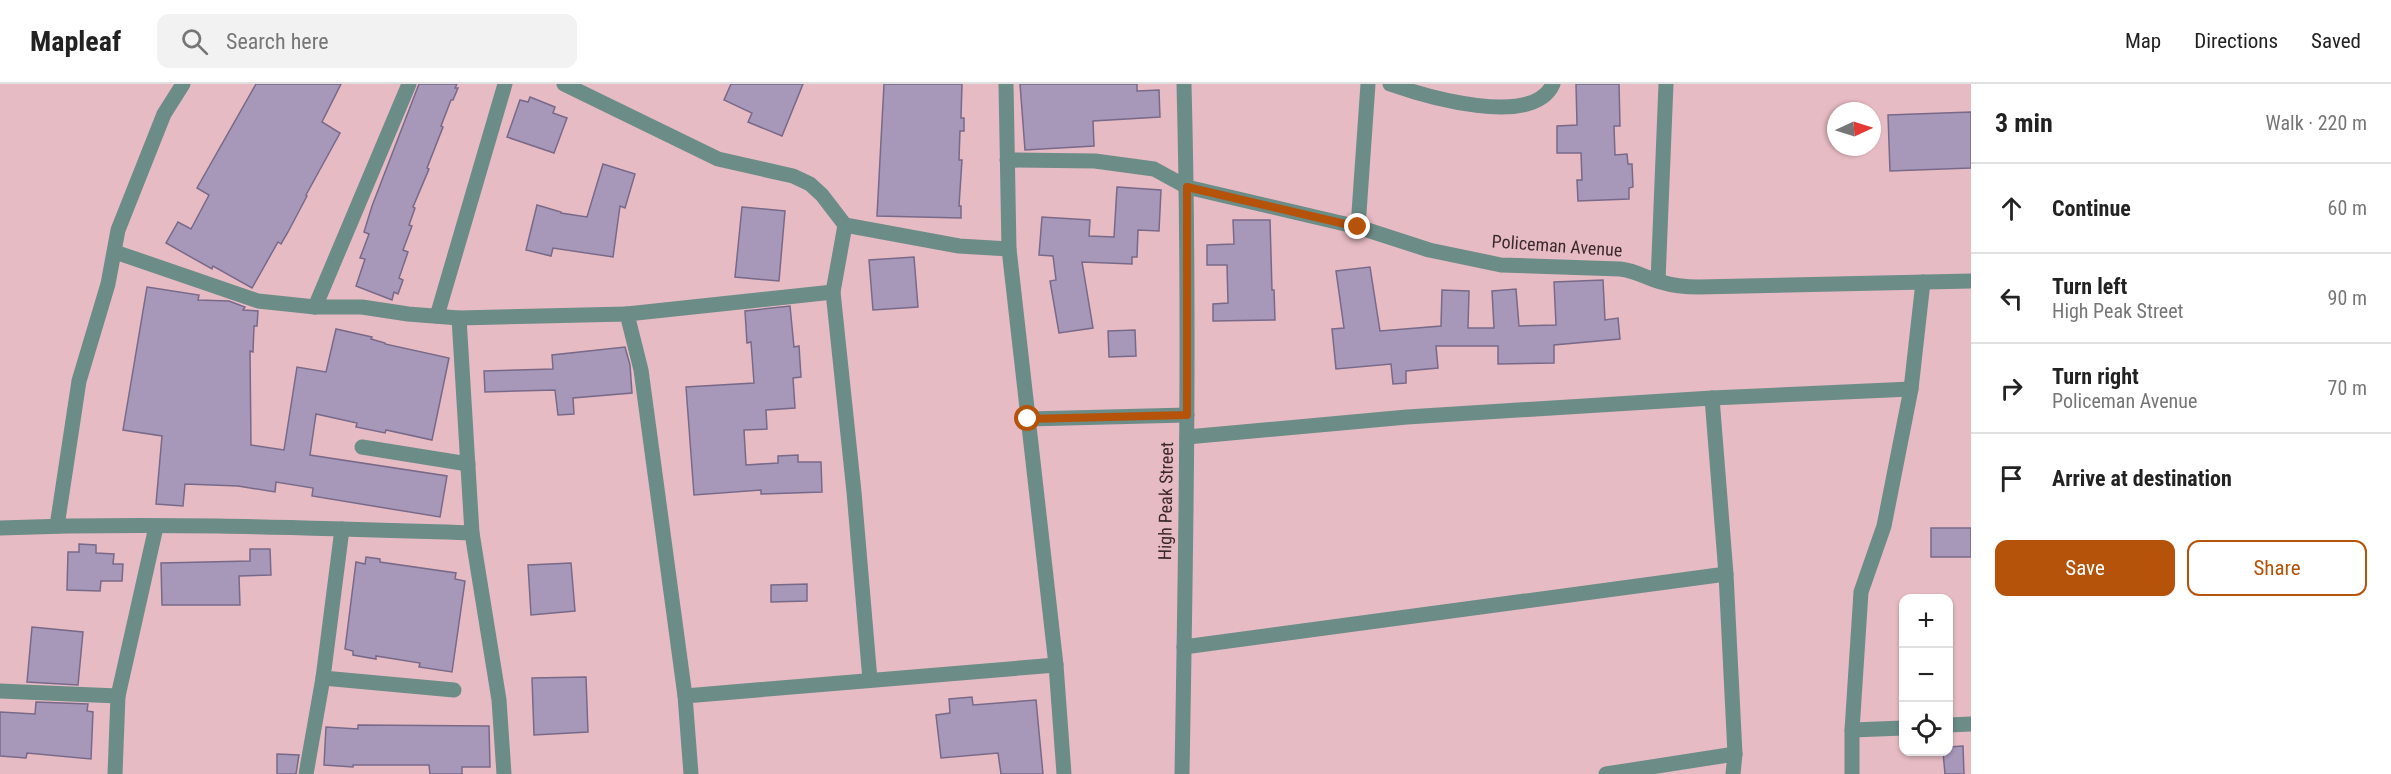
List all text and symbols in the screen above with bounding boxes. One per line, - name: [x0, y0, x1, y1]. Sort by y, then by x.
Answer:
- search box: [157, 14, 577, 68]
- text: Mapleaf: [30, 25, 121, 58]
- icon: search: [178, 25, 211, 58]
- text: Search here: [226, 29, 328, 54]
- text: Map: [2125, 29, 2161, 53]
- text: Directions: [2194, 29, 2278, 53]
- text: Saved: [2311, 29, 2361, 53]
- north arrow: [1827, 102, 1881, 156]
- text: 3 min: [1995, 108, 2053, 138]
- text: Walk · 220 m: [2266, 111, 2367, 135]
- icon: ahead: [1995, 192, 2028, 225]
- text: Continue: [2052, 196, 2131, 221]
- text: 60 m: [2328, 196, 2367, 220]
- route end: [1344, 213, 1370, 239]
- street label: Policeman Avenue: [1491, 230, 1623, 261]
- text: Turn left: [2052, 274, 2127, 299]
- icon: left: [1995, 282, 2028, 315]
- text: 90 m: [2328, 286, 2367, 310]
- text: High Peak Street: [2052, 299, 2183, 323]
- text: Turn right: [2052, 364, 2139, 389]
- icon: right: [1995, 372, 2028, 405]
- text: 70 m: [2328, 376, 2367, 400]
- text: Policeman Avenue: [2052, 389, 2197, 413]
- route start: [1014, 405, 1040, 431]
- street label: High Peak Street: [1154, 442, 1177, 560]
- icon: arrive: [1995, 462, 2028, 495]
- text: Arrive at destination: [2052, 466, 2232, 491]
- button: Save: [1995, 540, 2175, 596]
- button: Share: [2187, 540, 2367, 596]
- map controls: [1899, 594, 1953, 756]
- button: +: [1899, 594, 1953, 648]
- button: −: [1899, 648, 1953, 702]
- button: locate: [1899, 702, 1953, 756]

